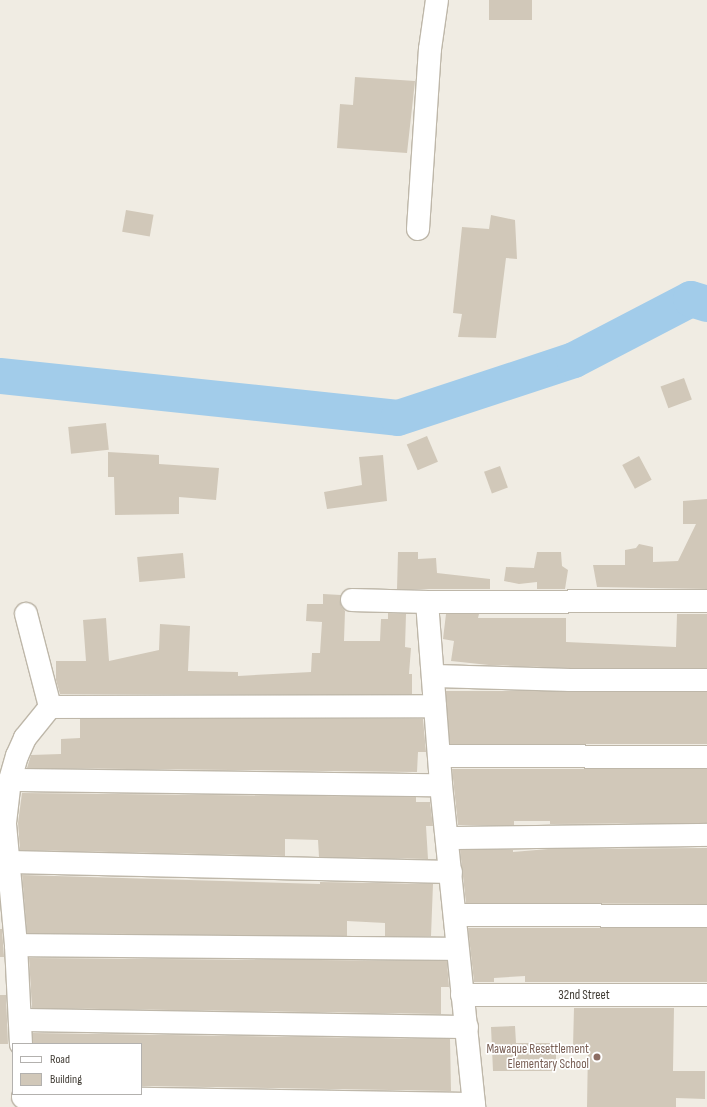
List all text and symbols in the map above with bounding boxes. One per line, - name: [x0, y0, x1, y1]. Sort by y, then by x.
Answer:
- street label: 32nd Street: [558, 987, 610, 1003]
- place label: Mawaque Resettlement Elementary School: [486, 1042, 589, 1073]
- legend: [12, 1043, 142, 1095]
- text: Road: [50, 1052, 70, 1067]
- marker: Mawaque Resettlement Elementary School: [592, 1052, 602, 1062]
- text: Building: [50, 1072, 82, 1087]

